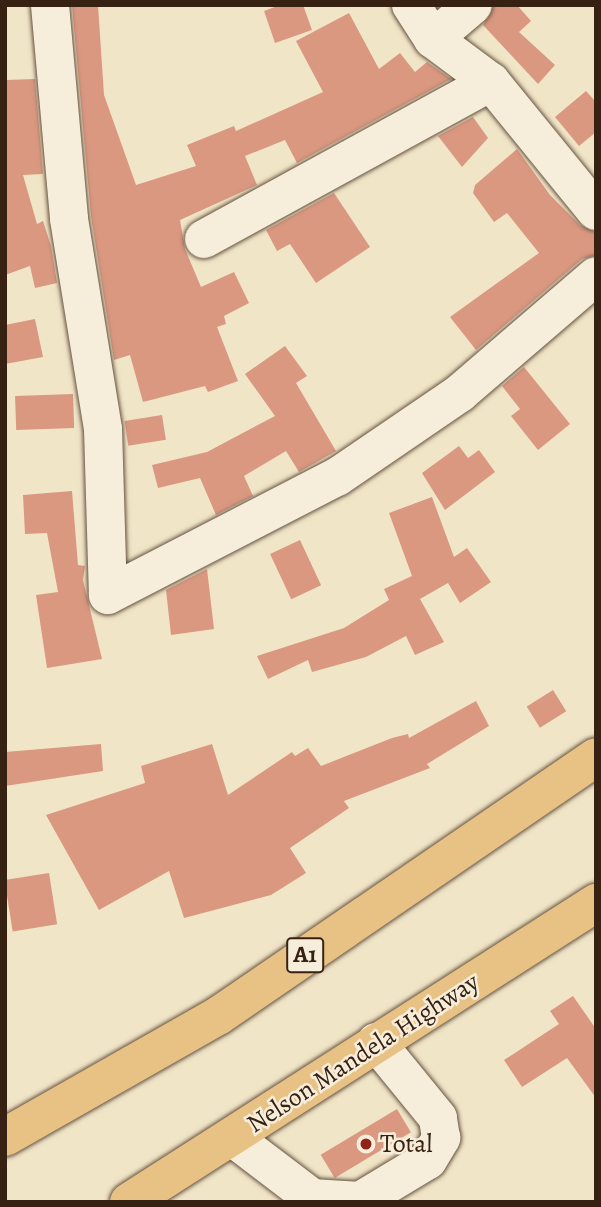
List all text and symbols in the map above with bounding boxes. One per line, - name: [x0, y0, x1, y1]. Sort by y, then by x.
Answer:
- road number: A1: [286, 934, 324, 975]
- street label: Nelson Mandela Highway: [241, 966, 485, 1140]
- place label: Total: [380, 1128, 433, 1160]
- marker: Total: [358, 1136, 374, 1152]

